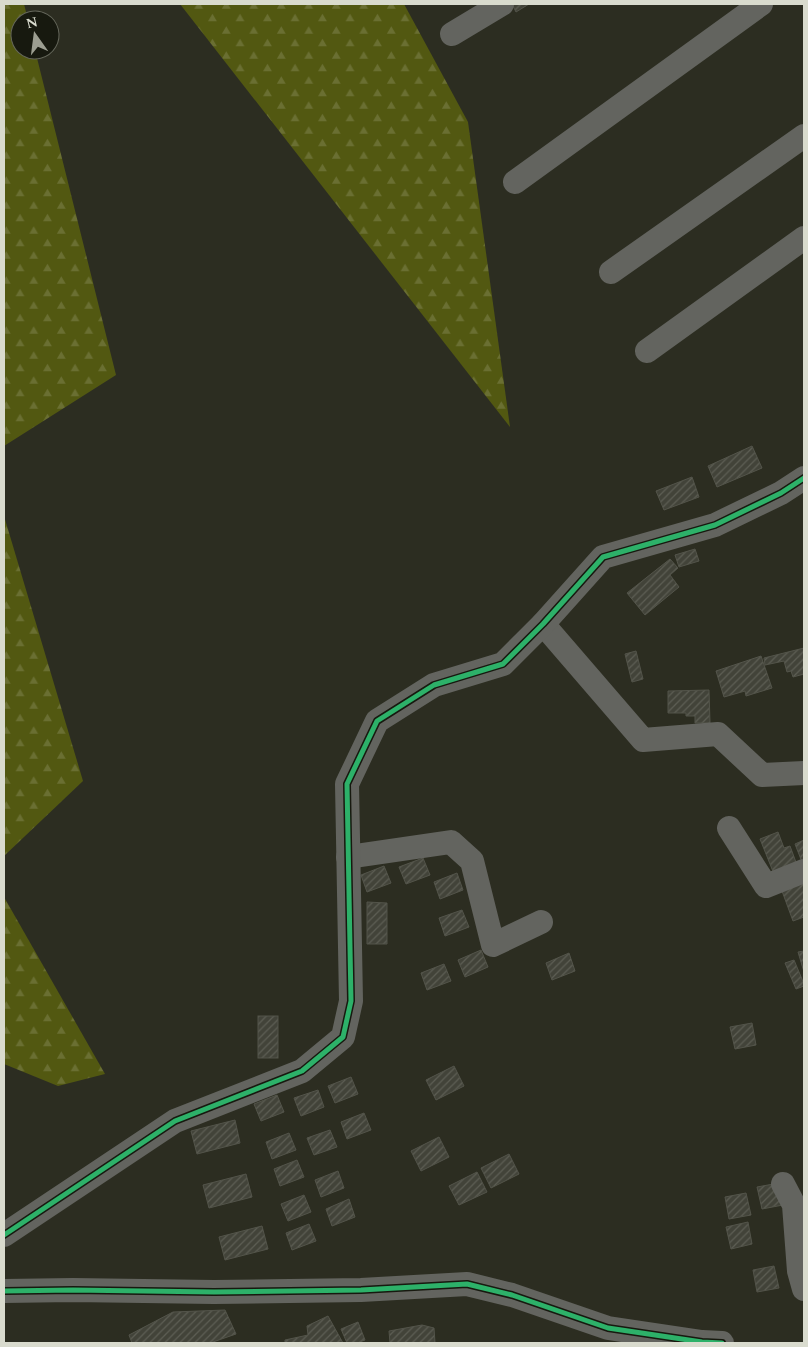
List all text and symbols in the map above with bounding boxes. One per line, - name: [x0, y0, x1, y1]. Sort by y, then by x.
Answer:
- north arrow: [10, 10, 60, 60]
- text: N: [24, 11, 40, 34]

